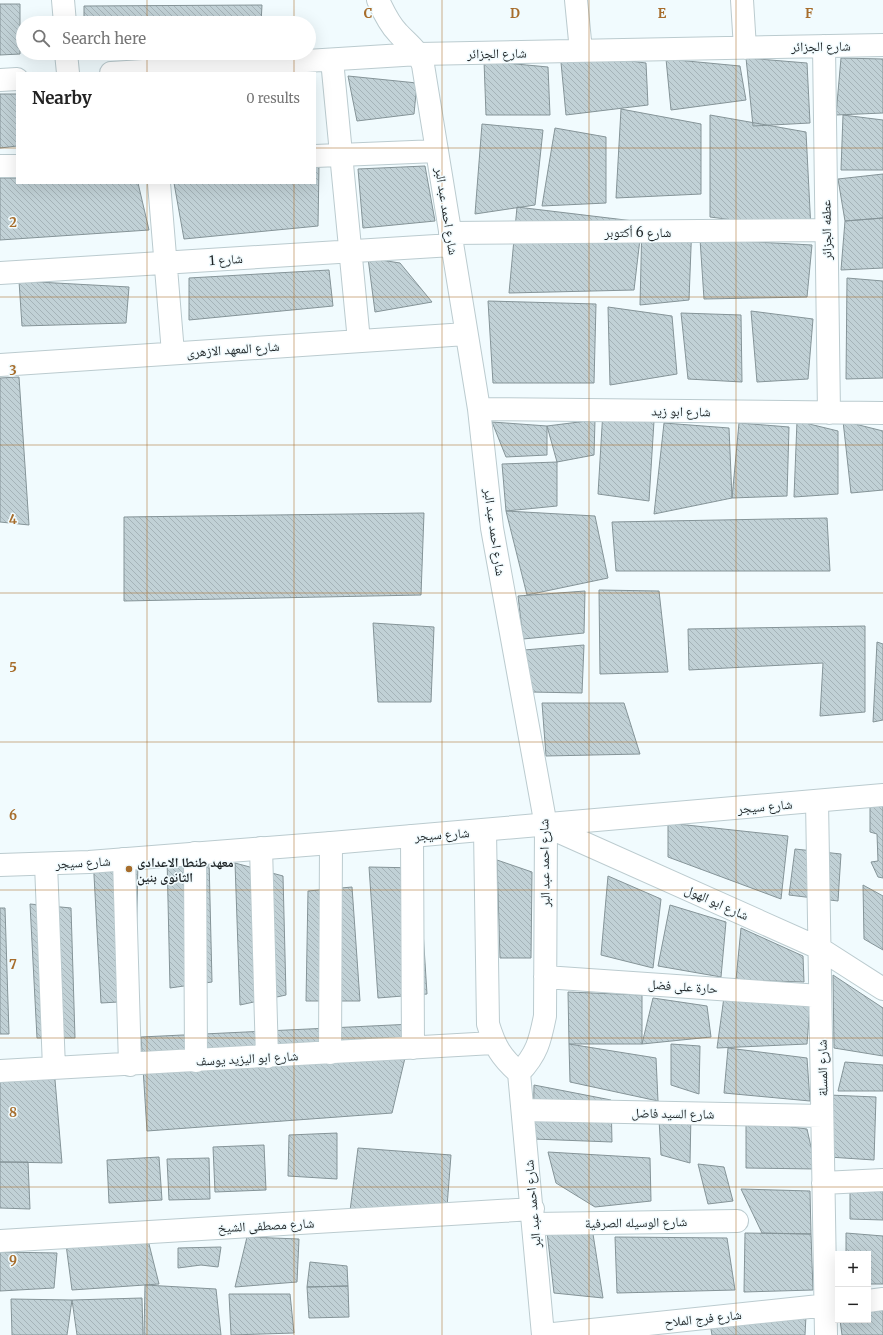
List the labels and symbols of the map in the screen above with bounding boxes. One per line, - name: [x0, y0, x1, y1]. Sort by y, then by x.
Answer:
- text: C: [364, 5, 373, 22]
- text: D: [510, 5, 520, 22]
- text: E: [658, 5, 667, 22]
- text: F: [805, 5, 813, 22]
- street label: شارع الجزائر: [790, 37, 851, 57]
- street label: شارع الجزائر: [466, 44, 527, 64]
- street label: شارع احمد عبد البر: [430, 165, 462, 256]
- street label: عطفه الجزائر: [817, 199, 836, 261]
- text: 2: [9, 214, 17, 231]
- street label: شارع 6 أكتوبر: [604, 224, 671, 242]
- street label: شارع 1: [209, 250, 244, 270]
- street label: شارع المعهد الازهرى: [186, 338, 280, 362]
- text: 3: [9, 362, 17, 379]
- street label: شارع ابو زيد: [651, 402, 711, 422]
- street label: شارع احمد عبد البر: [479, 486, 509, 577]
- text: 4: [9, 511, 18, 528]
- text: 5: [9, 659, 17, 676]
- street label: شارع سيجر: [736, 796, 793, 818]
- text: 6: [9, 807, 17, 824]
- street label: شارع احمد عبد البر: [535, 819, 555, 908]
- street label: شارع سيجر: [413, 824, 470, 846]
- street label: شارع سيجر: [54, 853, 111, 873]
- place label: معهد طنطا الاعدادى الثانوى بنين: [137, 854, 234, 886]
- marker: معهد طنطا الاعدادى الثانوى بنين: [124, 864, 134, 874]
- street label: شارع ابو الهول: [682, 881, 751, 925]
- text: 7: [9, 956, 17, 973]
- street label: حارة على فضل: [647, 976, 718, 997]
- street label: شارع المسلة: [814, 1039, 832, 1096]
- street label: شارع ابو اليزيد يوسف: [195, 1047, 299, 1071]
- text: 8: [9, 1104, 17, 1121]
- street label: شارع السيد فاضل: [631, 1104, 715, 1124]
- street label: شارع احمد عبد البر: [520, 1159, 546, 1250]
- street label: شارع الوسيله الصرفية: [585, 1213, 687, 1233]
- street label: شارع مصطفى الشيخ: [217, 1214, 315, 1238]
- text: 9: [9, 1252, 17, 1269]
- street label: شارع فرج الملاح: [664, 1306, 742, 1332]

